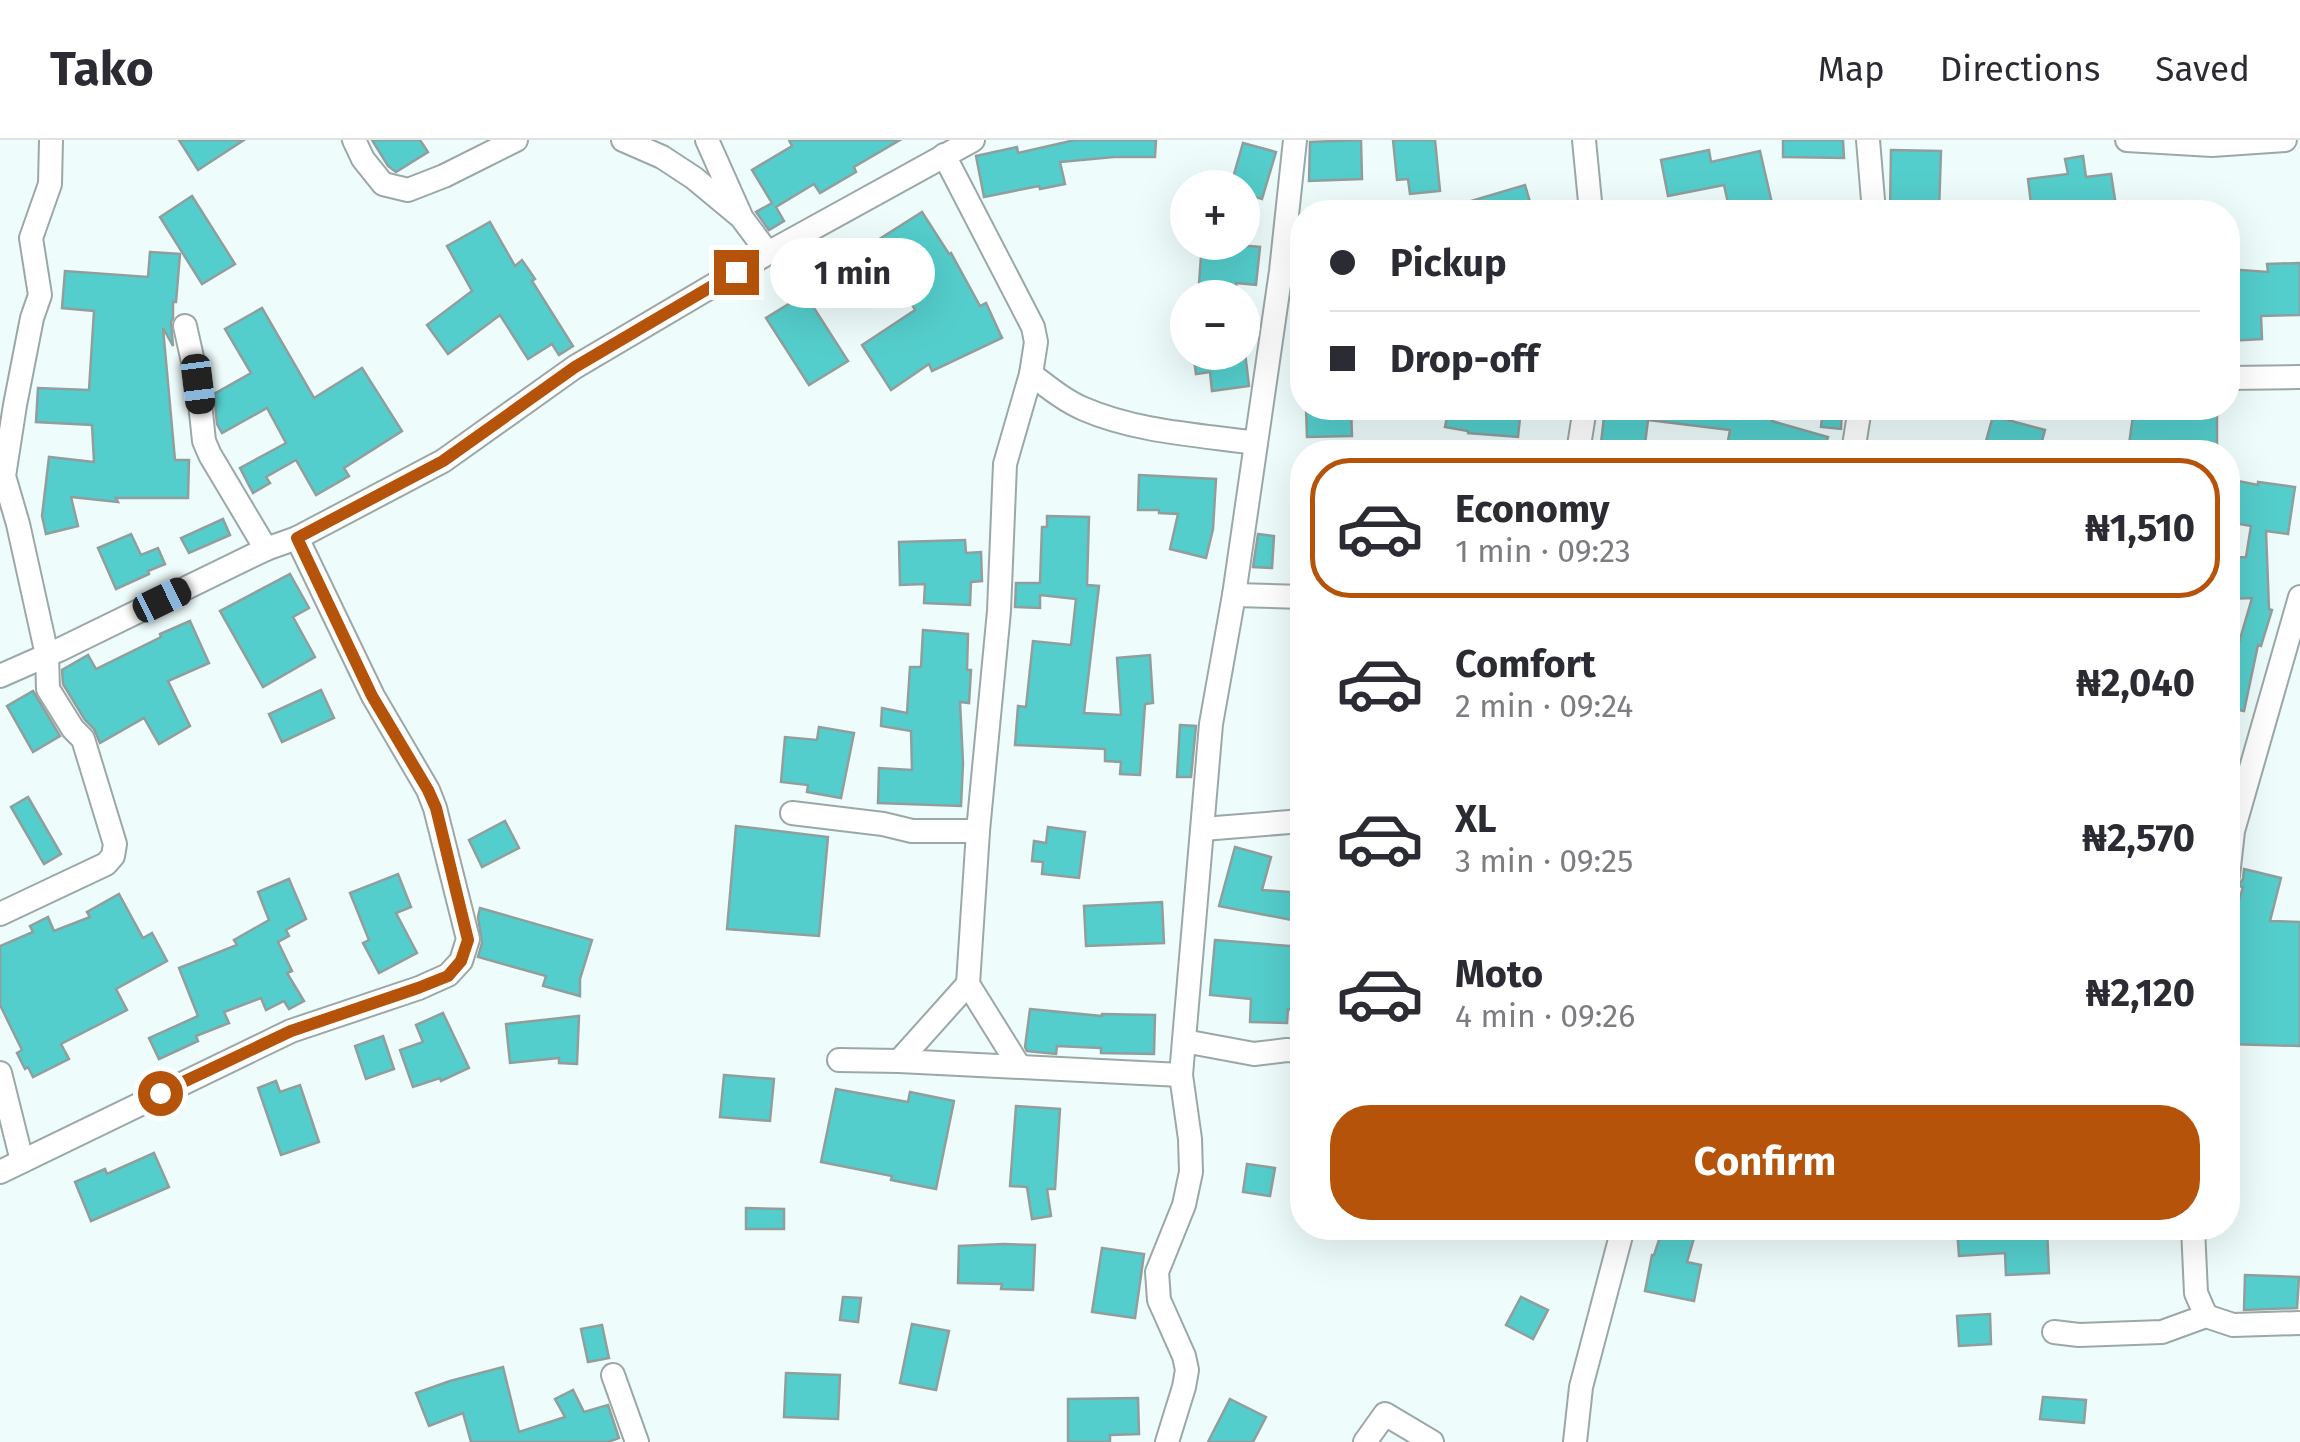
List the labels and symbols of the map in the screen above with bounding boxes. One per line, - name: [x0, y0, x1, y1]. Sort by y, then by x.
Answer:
- callout: 1 min: [771, 237, 936, 307]
- route end: [714, 250, 759, 295]
- car: [179, 352, 217, 416]
- car: [128, 573, 196, 627]
- route start: [138, 1071, 183, 1116]

